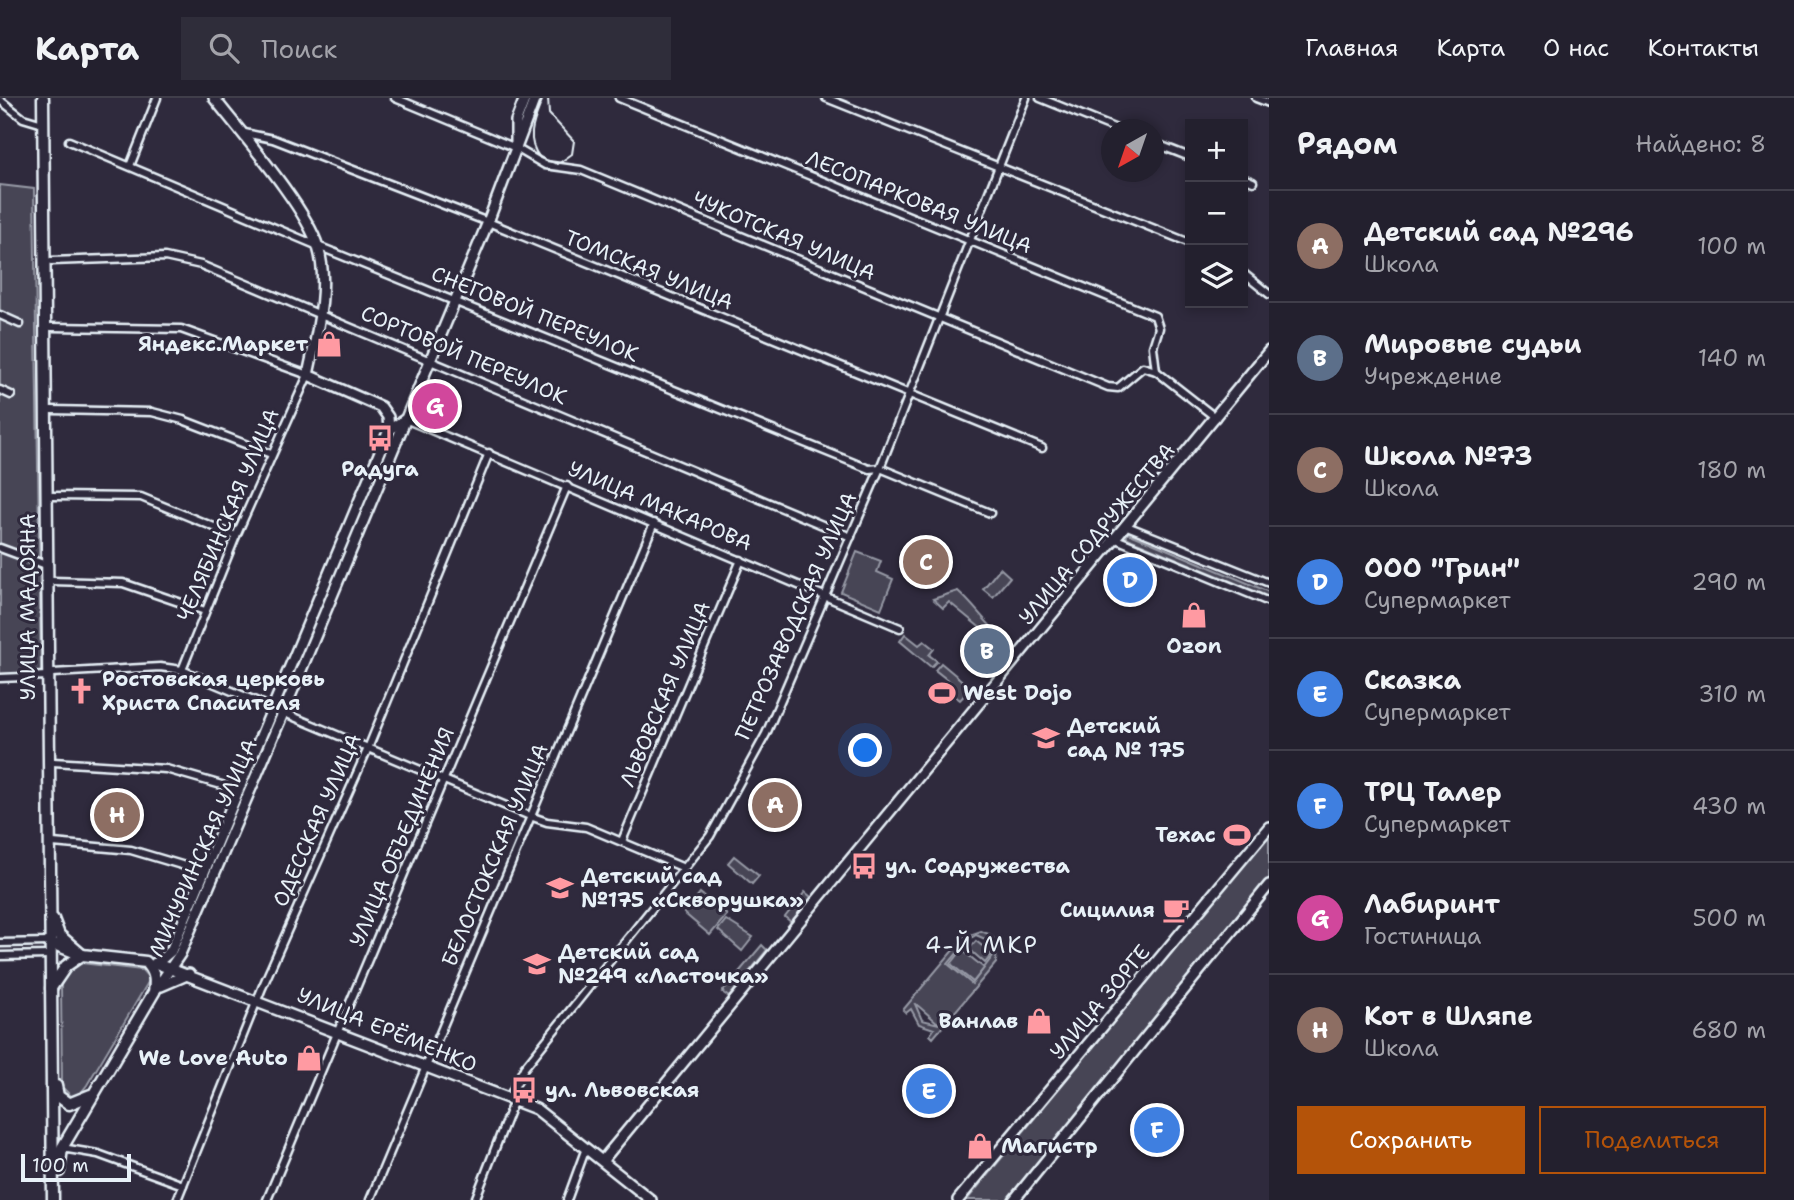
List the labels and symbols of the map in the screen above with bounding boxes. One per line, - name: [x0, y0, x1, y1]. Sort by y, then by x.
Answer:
- north arrow: [1101, 119, 1164, 182]
- street label: ЛЕСОПАРКОВАЯ УЛИЦА: [802, 144, 1036, 260]
- street label: ЧУКОТСКАЯ УЛИЦА: [688, 185, 880, 287]
- street label: ТОМСКАЯ УЛИЦА: [561, 223, 737, 317]
- street label: СНЕГОВОЙ ПЕРЕУЛОК: [427, 260, 643, 369]
- street label: СОРТОВОЙ ПЕРЕУЛОК: [356, 299, 572, 411]
- shop icon: Яндекс.Маркет: [314, 329, 344, 359]
- place label: Яндекс.Маркет: [138, 330, 308, 358]
- pin: G: [412, 380, 458, 432]
- street label: ЧЕЛЯБИНСКАЯ УЛИЦА: [170, 404, 286, 626]
- bus stop icon: Радуга: [365, 423, 395, 453]
- street label: УЛИЦА СОДРУЖЕСТВА: [1013, 437, 1181, 631]
- place label: Радуга: [341, 455, 419, 483]
- street label: УЛИЦА МАКАРОВА: [564, 455, 756, 557]
- street label: ПЕТРОЗАВОДСКАЯ УЛИЦА: [729, 488, 863, 744]
- street label: УЛИЦА МАДОЯНА: [14, 513, 42, 701]
- pin: C: [903, 536, 949, 588]
- pin: D: [1107, 554, 1153, 606]
- street label: ЛЬВОВСКАЯ УЛИЦА: [613, 597, 717, 791]
- shop icon: Ozon: [1179, 600, 1209, 630]
- pin: B: [964, 625, 1010, 677]
- place label: Ozon: [1166, 632, 1222, 660]
- place label: Ростовская церковь Христа Спасителя: [102, 665, 325, 717]
- church icon: Ростовская церковь Христа Спасителя: [66, 676, 96, 706]
- sports icon: West Dojo: [927, 678, 957, 708]
- place label: West Dojo: [963, 679, 1072, 707]
- place label: Детский сад № 175: [1067, 712, 1185, 764]
- street label: УЛИЦА ОБЪЕДИНЕНИЯ: [343, 723, 461, 951]
- school or university icon: Детский сад № 175: [1031, 723, 1061, 753]
- street label: ОДЕССКАЯ УЛИЦА: [266, 729, 368, 911]
- your location: [848, 733, 882, 767]
- street label: МИЧУРИНСКАЯ УЛИЦА: [142, 735, 264, 961]
- street label: БЕЛОСТОКСКАЯ УЛИЦА: [435, 739, 555, 971]
- pin: A: [752, 779, 798, 831]
- pin: H: [94, 789, 140, 841]
- sports icon: Техас: [1222, 820, 1252, 850]
- place label: Техас: [1155, 821, 1216, 849]
- bus stop icon: ул. Содружества: [849, 851, 879, 881]
- place label: ул. Содружества: [885, 852, 1070, 880]
- place label: Детский сад №175 «Скворушка»: [581, 862, 804, 914]
- school or university icon: Детский сад №175 «Скворушка»: [545, 873, 575, 903]
- cafe icon: Сицилия: [1161, 895, 1191, 925]
- place label: Сицилия: [1060, 896, 1155, 924]
- district label: 4-Й МКР: [925, 930, 1039, 960]
- place label: Детский сад №249 «Ласточка»: [558, 938, 769, 990]
- street label: УЛИЦА ЗОРГЕ: [1044, 939, 1156, 1065]
- school or university icon: Детский сад №249 «Ласточка»: [522, 949, 552, 979]
- street label: УЛИЦА ЕРЁМЕНКО: [293, 981, 481, 1079]
- shop icon: Ванлав: [1024, 1006, 1054, 1036]
- place label: Ванлав: [938, 1007, 1018, 1035]
- shop icon: We Love Auto: [294, 1043, 324, 1073]
- place label: We Love Auto: [139, 1044, 288, 1072]
- pin: E: [906, 1065, 952, 1117]
- bus stop icon: ул. Львовская: [509, 1075, 539, 1105]
- place label: ул. Львовская: [545, 1076, 700, 1104]
- pin: F: [1134, 1104, 1180, 1156]
- shop icon: Магистр: [965, 1131, 995, 1161]
- place label: Магистр: [1001, 1132, 1098, 1160]
- scale bar: [21, 1151, 131, 1183]

